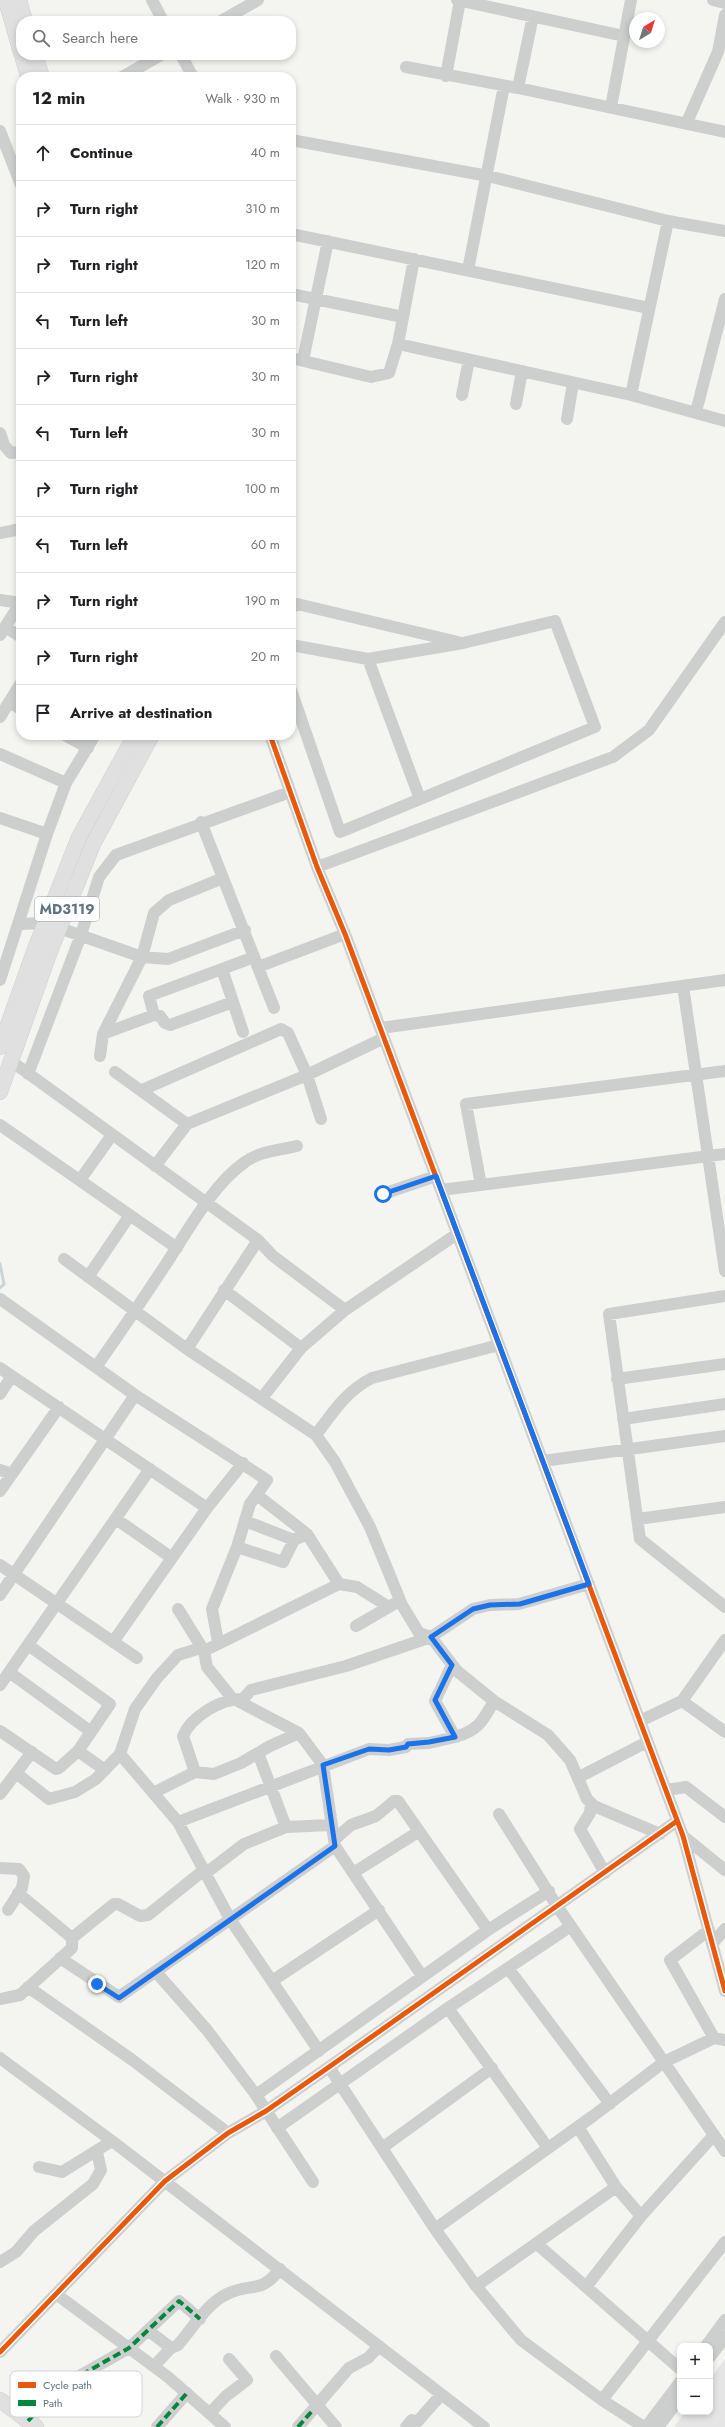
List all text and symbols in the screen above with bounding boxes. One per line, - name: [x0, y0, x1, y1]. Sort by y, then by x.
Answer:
- north arrow: [629, 12, 665, 48]
- search box: [16, 16, 296, 60]
- icon: search: [30, 27, 52, 49]
- text: Search here: [62, 27, 138, 49]
- text: 12 min: [32, 86, 85, 110]
- text: Walk · 930 m: [205, 89, 280, 108]
- icon: ahead: [32, 142, 54, 164]
- text: Continue: [70, 142, 133, 164]
- text: 40 m: [251, 143, 280, 162]
- icon: right: [32, 198, 54, 220]
- text: Turn right: [70, 198, 138, 220]
- text: 310 m: [245, 199, 280, 218]
- icon: right: [32, 254, 54, 276]
- text: Turn right: [70, 254, 138, 276]
- text: 120 m: [245, 255, 280, 274]
- icon: left: [32, 310, 54, 332]
- text: Turn left: [70, 310, 128, 332]
- text: 30 m: [251, 311, 280, 330]
- icon: right: [32, 366, 54, 388]
- text: Turn right: [70, 366, 138, 388]
- text: 30 m: [251, 367, 280, 386]
- icon: left: [32, 422, 54, 444]
- text: Turn left: [70, 422, 128, 444]
- text: 30 m: [251, 423, 280, 442]
- icon: right: [32, 478, 54, 500]
- text: Turn right: [70, 478, 138, 500]
- text: 100 m: [245, 479, 280, 498]
- icon: left: [32, 534, 54, 556]
- text: Turn left: [70, 534, 128, 556]
- text: 60 m: [251, 535, 280, 554]
- icon: right: [32, 590, 54, 612]
- text: Turn right: [70, 590, 138, 612]
- text: 190 m: [245, 591, 280, 610]
- icon: right: [32, 646, 54, 668]
- text: Turn right: [70, 646, 138, 668]
- text: 20 m: [251, 647, 280, 666]
- icon: arrive: [32, 702, 54, 724]
- text: Arrive at destination: [70, 702, 212, 724]
- road number: MD3119: [35, 897, 99, 921]
- route start: [374, 1185, 392, 1203]
- route end: [88, 1975, 106, 1993]
- map controls: [677, 2343, 713, 2415]
- button: +: [677, 2343, 713, 2379]
- legend: [10, 2371, 142, 2417]
- text: Cycle path: [43, 2377, 92, 2393]
- button: −: [677, 2379, 713, 2415]
- text: Path: [43, 2395, 62, 2411]

